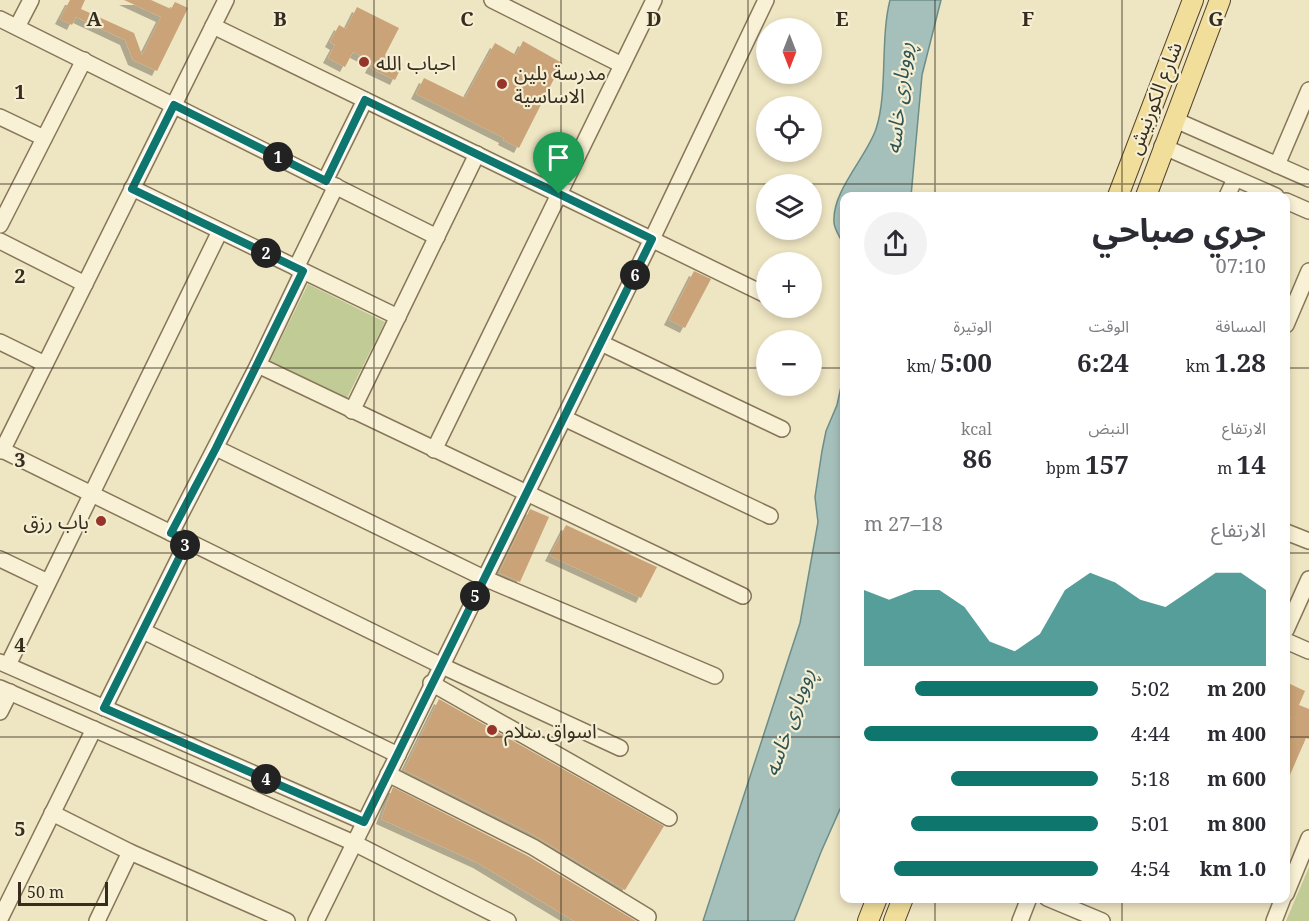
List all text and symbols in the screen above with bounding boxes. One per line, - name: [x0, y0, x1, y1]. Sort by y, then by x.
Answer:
- text: A: [86, 5, 102, 32]
- text: B: [273, 5, 287, 32]
- text: C: [460, 5, 474, 32]
- text: D: [646, 5, 662, 32]
- text: E: [835, 5, 849, 32]
- text: F: [1022, 5, 1034, 32]
- text: G: [1208, 5, 1224, 32]
- north arrow: [756, 18, 822, 84]
- map controls: [756, 18, 822, 396]
- street label: شارع الكورنيش: [1120, 38, 1190, 159]
- water label: ڕووباری خاسە: [878, 40, 922, 156]
- place label: احباب الله: [376, 49, 456, 76]
- marker: احباب الله: [357, 55, 371, 69]
- place label: مدرسة بلين الاساسية: [514, 59, 606, 109]
- marker: مدرسة بلين الاساسية: [495, 77, 509, 91]
- text: 1: [14, 78, 26, 105]
- button: locate: [756, 96, 822, 162]
- pin: [533, 132, 584, 194]
- icon: arrive: [542, 141, 575, 174]
- pin: 1: [263, 142, 293, 172]
- text: 1: [273, 146, 283, 168]
- button: layers: [756, 174, 822, 240]
- text: جري صباحي: [1092, 207, 1266, 252]
- button: share: [864, 212, 927, 275]
- pin: 2: [251, 238, 281, 268]
- text: 2: [261, 242, 271, 264]
- button: +: [756, 252, 822, 318]
- text: 07:10: [1216, 252, 1266, 279]
- pin: 6: [620, 260, 650, 290]
- text: 2: [14, 262, 26, 289]
- text: 6: [630, 264, 640, 286]
- text: الوتيرة: [954, 315, 992, 337]
- text: الوقت: [1089, 315, 1129, 337]
- text: المسافة: [1216, 315, 1266, 337]
- button: −: [756, 330, 822, 396]
- text: 5:00: [940, 344, 992, 380]
- text: 6:24: [1077, 344, 1129, 380]
- text: 1.28: [1214, 344, 1266, 380]
- text: /km: [907, 355, 940, 377]
- text: km: [1186, 355, 1214, 377]
- text: النبض: [1088, 417, 1129, 439]
- text: الارتفاع: [1222, 417, 1266, 439]
- text: kcal: [961, 418, 992, 440]
- text: 86: [963, 440, 992, 476]
- text: 3: [14, 446, 26, 473]
- text: 157: [1085, 446, 1129, 482]
- text: 14: [1237, 446, 1266, 482]
- text: bpm: [1046, 457, 1085, 479]
- text: m: [1217, 457, 1237, 479]
- place label: باب رزق: [23, 508, 89, 535]
- text: 18–27 m: [864, 510, 943, 537]
- marker: باب رزق: [94, 514, 108, 528]
- text: الارتفاع: [1211, 516, 1266, 543]
- pin: 3: [170, 530, 200, 560]
- text: 3: [180, 534, 190, 556]
- pin: 5: [460, 581, 490, 611]
- text: 5: [470, 585, 480, 607]
- text: 4: [14, 631, 26, 658]
- water label: ڕووباری خاسە: [756, 664, 824, 781]
- text: 5:02: [1131, 675, 1170, 702]
- text: 200 m: [1207, 675, 1266, 702]
- place label: اسواق سلام: [504, 717, 597, 746]
- text: 4:44: [1131, 720, 1170, 747]
- text: 400 m: [1207, 720, 1266, 747]
- marker: اسواق سلام: [485, 723, 499, 737]
- pin: 4: [251, 764, 281, 794]
- text: 5:18: [1131, 765, 1170, 792]
- text: 600 m: [1207, 765, 1266, 792]
- text: 4: [261, 768, 271, 790]
- text: 5:01: [1131, 810, 1170, 837]
- text: 800 m: [1207, 810, 1266, 837]
- text: 5: [14, 815, 26, 842]
- text: 4:54: [1131, 855, 1170, 882]
- text: 1.0 km: [1200, 855, 1266, 882]
- scale bar: [18, 879, 108, 906]
- text: 50 m: [27, 881, 64, 903]

